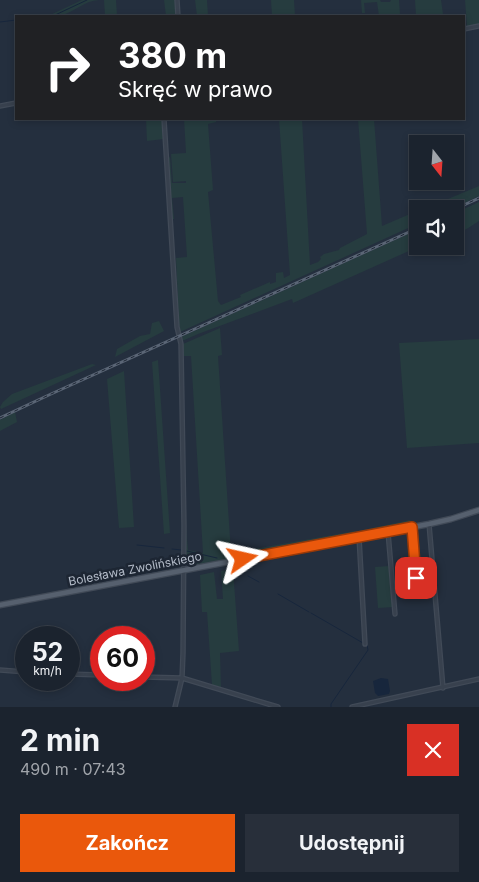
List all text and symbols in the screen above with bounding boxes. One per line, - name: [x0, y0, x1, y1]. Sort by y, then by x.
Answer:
- text: 380 m: [118, 34, 227, 76]
- icon: right: [35, 35, 100, 100]
- text: Skręć w prawo: [118, 76, 273, 102]
- north arrow: [409, 135, 464, 190]
- map controls: [409, 135, 464, 255]
- button: sound: [409, 200, 464, 255]
- position arrow: [216, 532, 268, 584]
- street label: Bolesława Zwolińskiego: [67, 548, 203, 589]
- pin: [395, 557, 437, 599]
- icon: arrive: [402, 564, 430, 592]
- speed limit sign: 60: [90, 626, 155, 691]
- text: 52: [32, 637, 63, 667]
- text: km/h: [33, 663, 62, 678]
- text: 2 min: [20, 722, 100, 758]
- button: close: [407, 724, 459, 776]
- text: 490 m · 07:43: [20, 759, 126, 779]
- button: Zakończ: [20, 814, 235, 872]
- button: Udostępnij: [245, 814, 459, 872]

